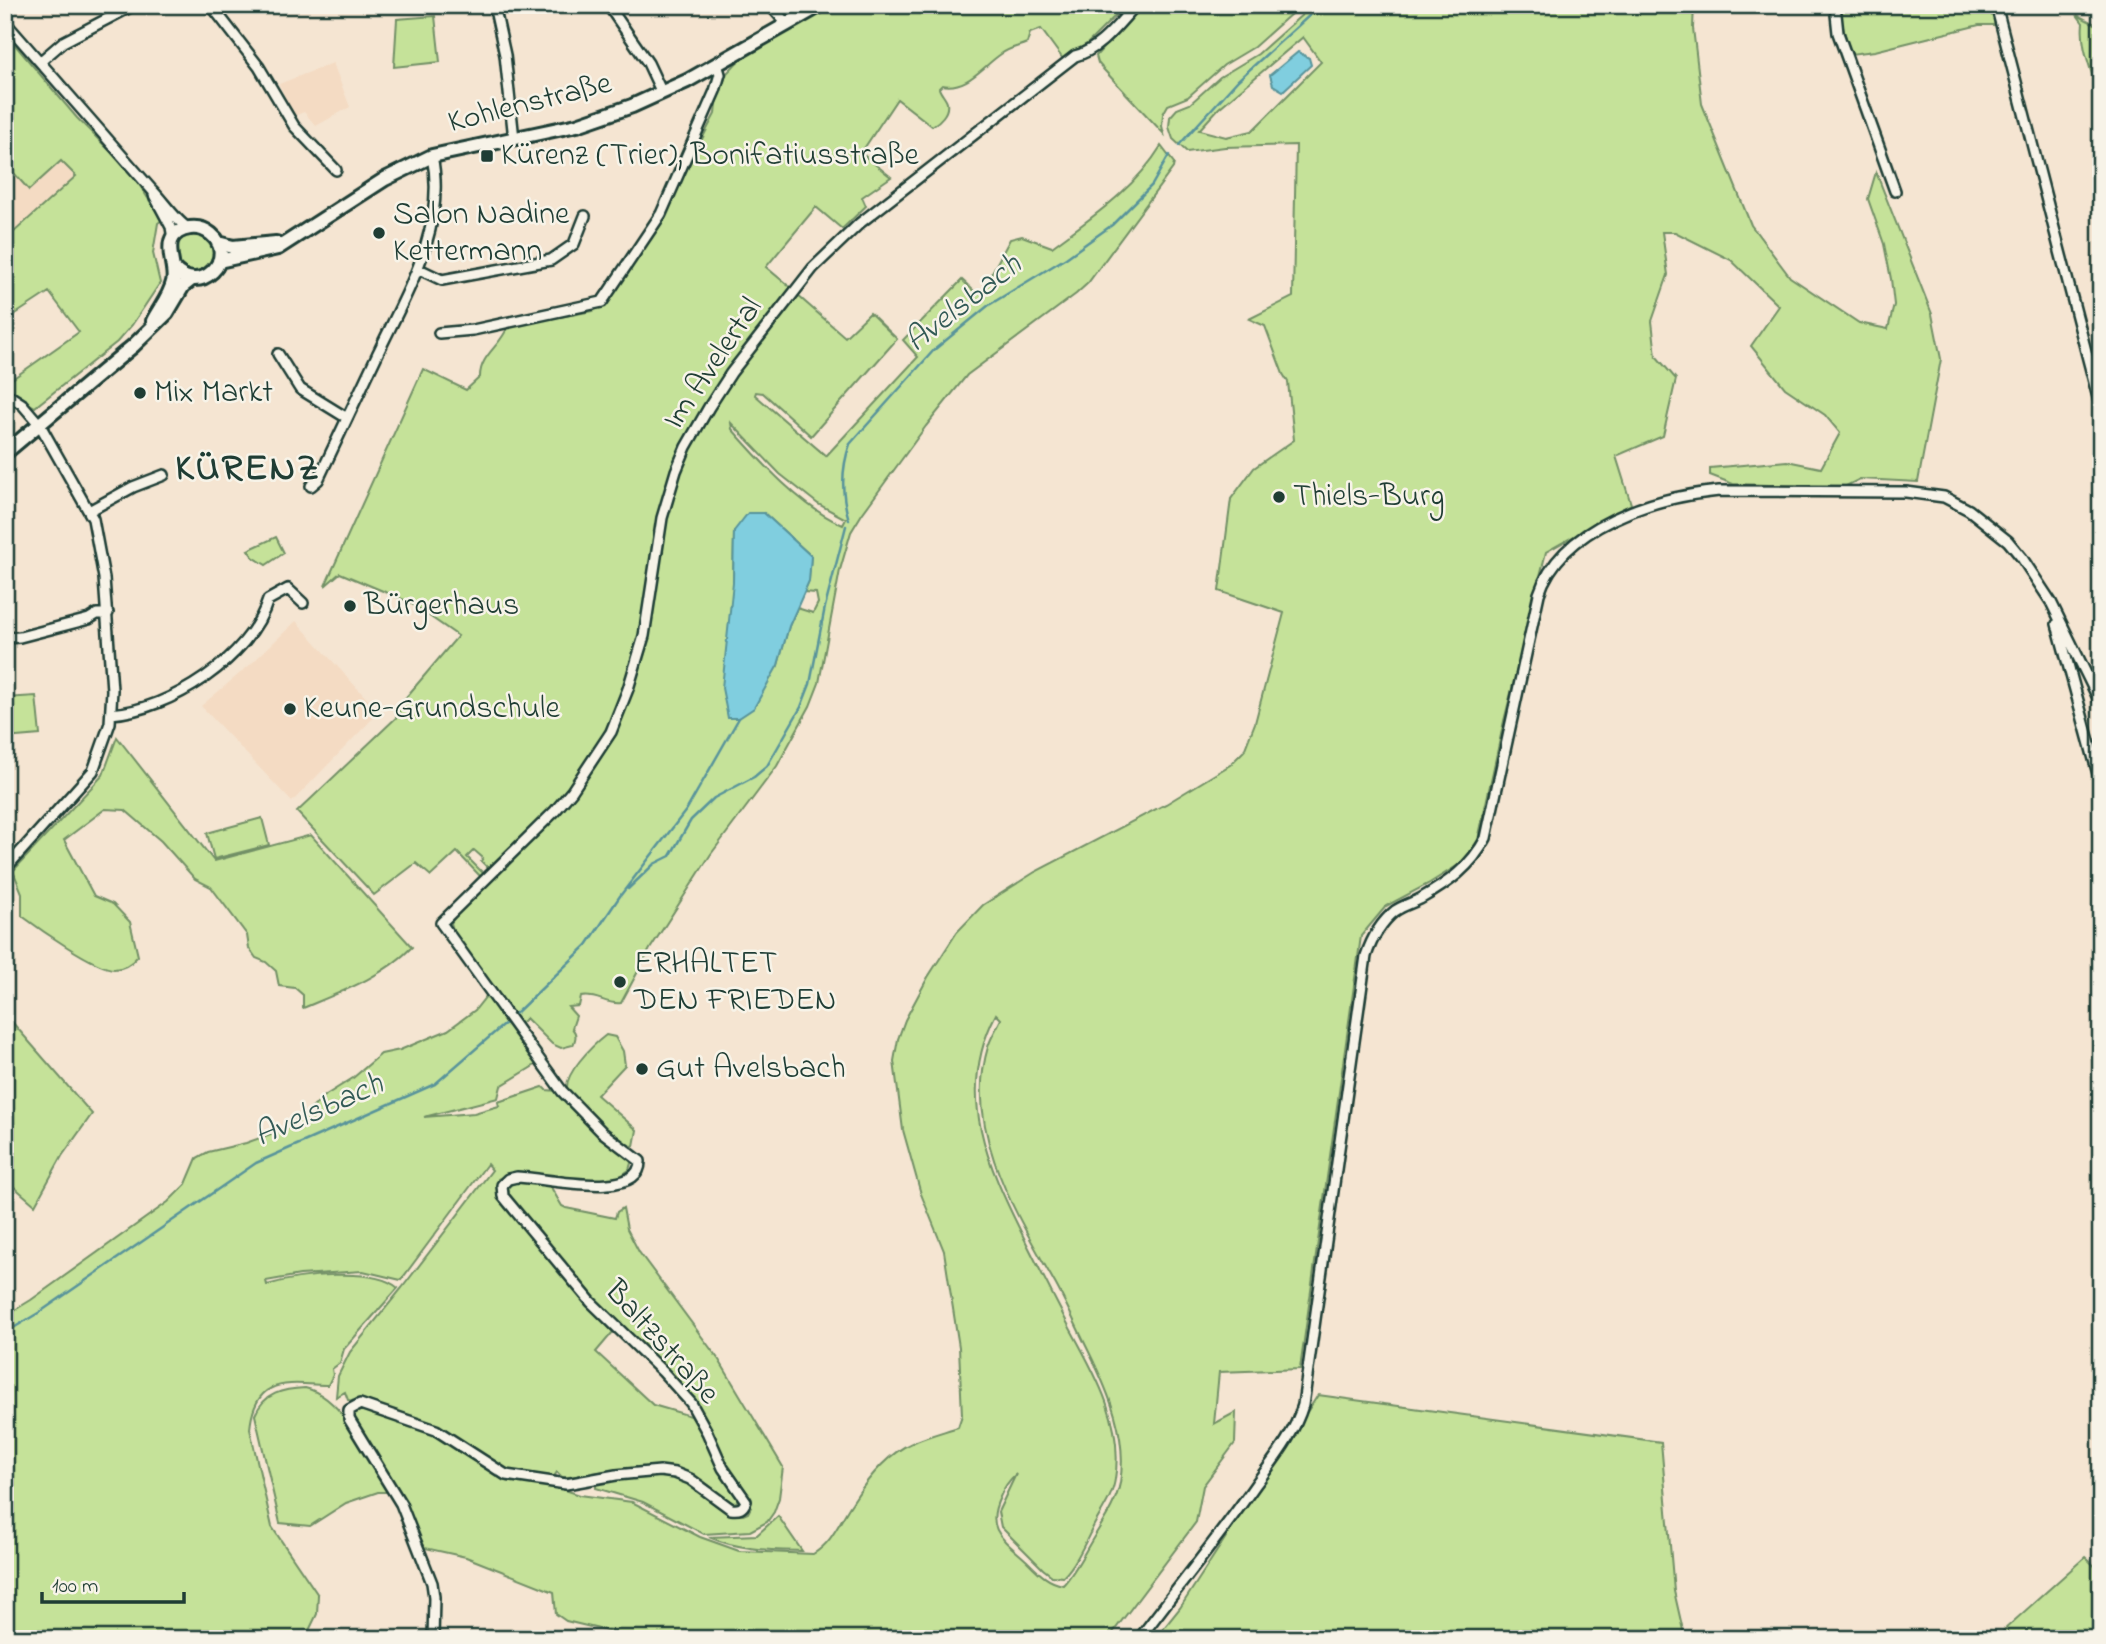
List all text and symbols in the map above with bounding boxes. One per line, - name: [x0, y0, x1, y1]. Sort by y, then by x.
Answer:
- street label: Kohlenstraße: [443, 61, 617, 147]
- place label: Kürenz (Trier), Bonifatiusstraße: [501, 133, 920, 180]
- marker: Kürenz (Trier), Bonifatiusstraße: [479, 148, 495, 164]
- place label: Salon Nadine Kettermann: [393, 192, 570, 276]
- marker: Salon Nadine Kettermann: [371, 225, 387, 241]
- water label: Avelsbach: [895, 242, 1034, 365]
- street label: Im Avelertal: [652, 288, 776, 440]
- place label: Mix Markt: [154, 370, 273, 417]
- marker: Mix Markt: [132, 385, 148, 401]
- district label: KÜRENZ: [175, 442, 321, 498]
- place label: Thiels-Burg: [1293, 474, 1444, 521]
- marker: Thiels-Burg: [1271, 489, 1287, 505]
- place label: Bürgerhaus: [363, 583, 519, 630]
- marker: Bürgerhaus: [342, 598, 358, 614]
- place label: Keune-Grundschule: [304, 686, 560, 733]
- marker: Keune-Grundschule: [282, 701, 298, 717]
- place label: ERHALTET DEN FRIEDEN: [633, 941, 836, 1025]
- marker: ERHALTET DEN FRIEDEN: [612, 974, 628, 990]
- place label: Gut Avelsbach: [656, 1046, 846, 1093]
- water label: Avelsbach: [247, 1061, 392, 1161]
- marker: Gut Avelsbach: [634, 1061, 650, 1077]
- street label: Baltzstraße: [591, 1269, 730, 1416]
- scale bar: [42, 1560, 184, 1604]
- text: 100 m: [52, 1572, 98, 1602]

